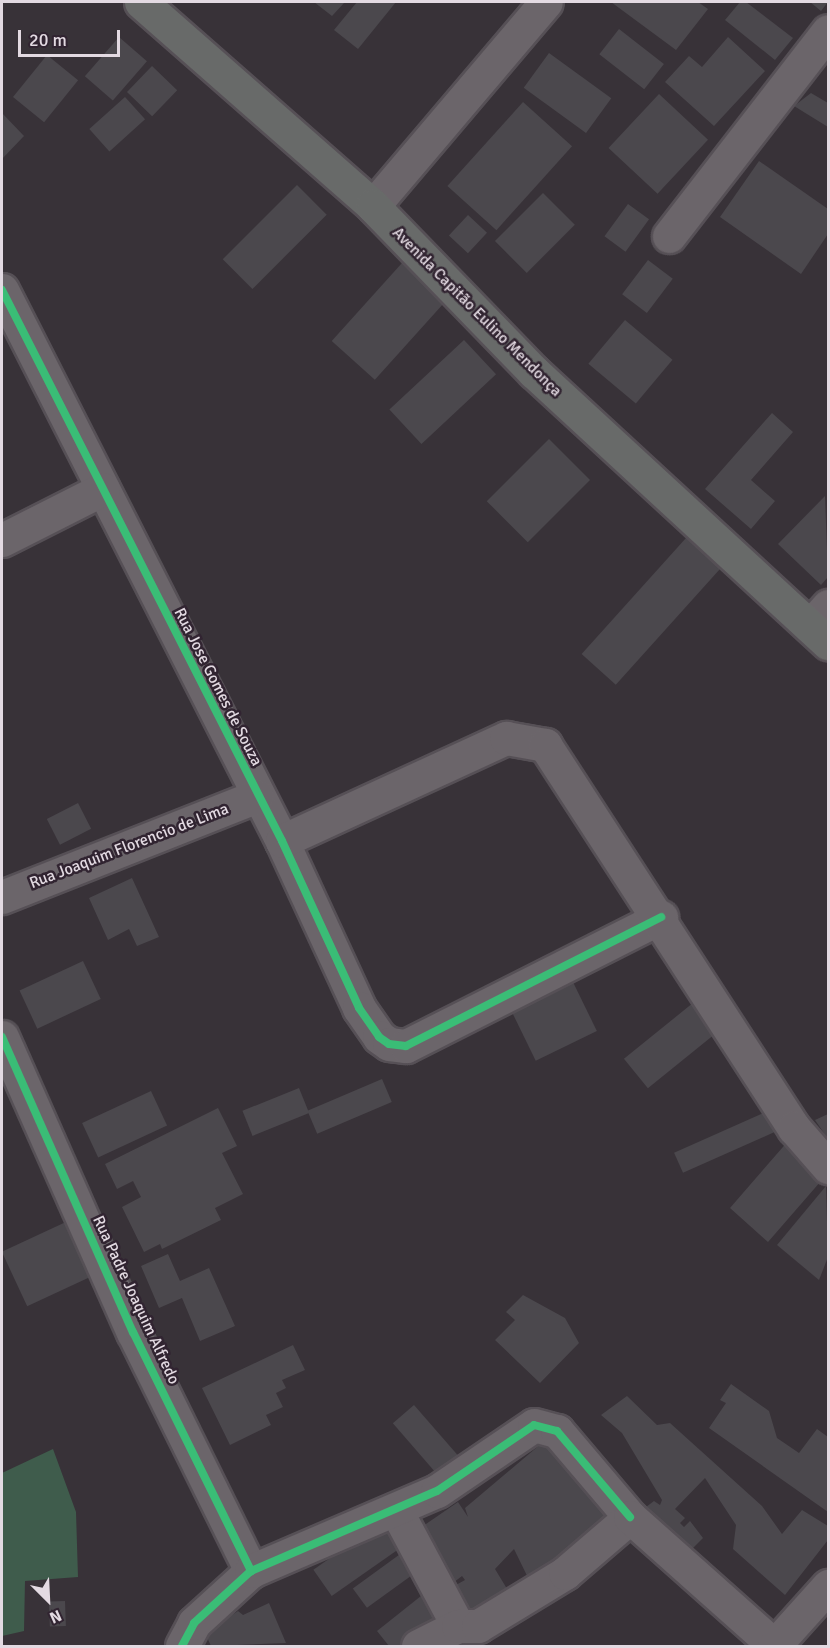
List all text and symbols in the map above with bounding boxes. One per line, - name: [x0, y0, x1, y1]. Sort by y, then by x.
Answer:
- scale bar: [21, 18, 123, 56]
- text: 20 m: [29, 29, 67, 51]
- street label: Avenida Capitão Eulino Mendonça: [388, 223, 566, 401]
- street label: Rua Jose Gomes de Souza: [170, 605, 266, 769]
- street label: Rua Joaquim Florencio de Lima: [27, 799, 231, 893]
- street label: Rua Padre Joaquim Alfredo: [89, 1213, 183, 1387]
- north arrow: [18, 1570, 78, 1630]
- text: N: [46, 1605, 64, 1628]

